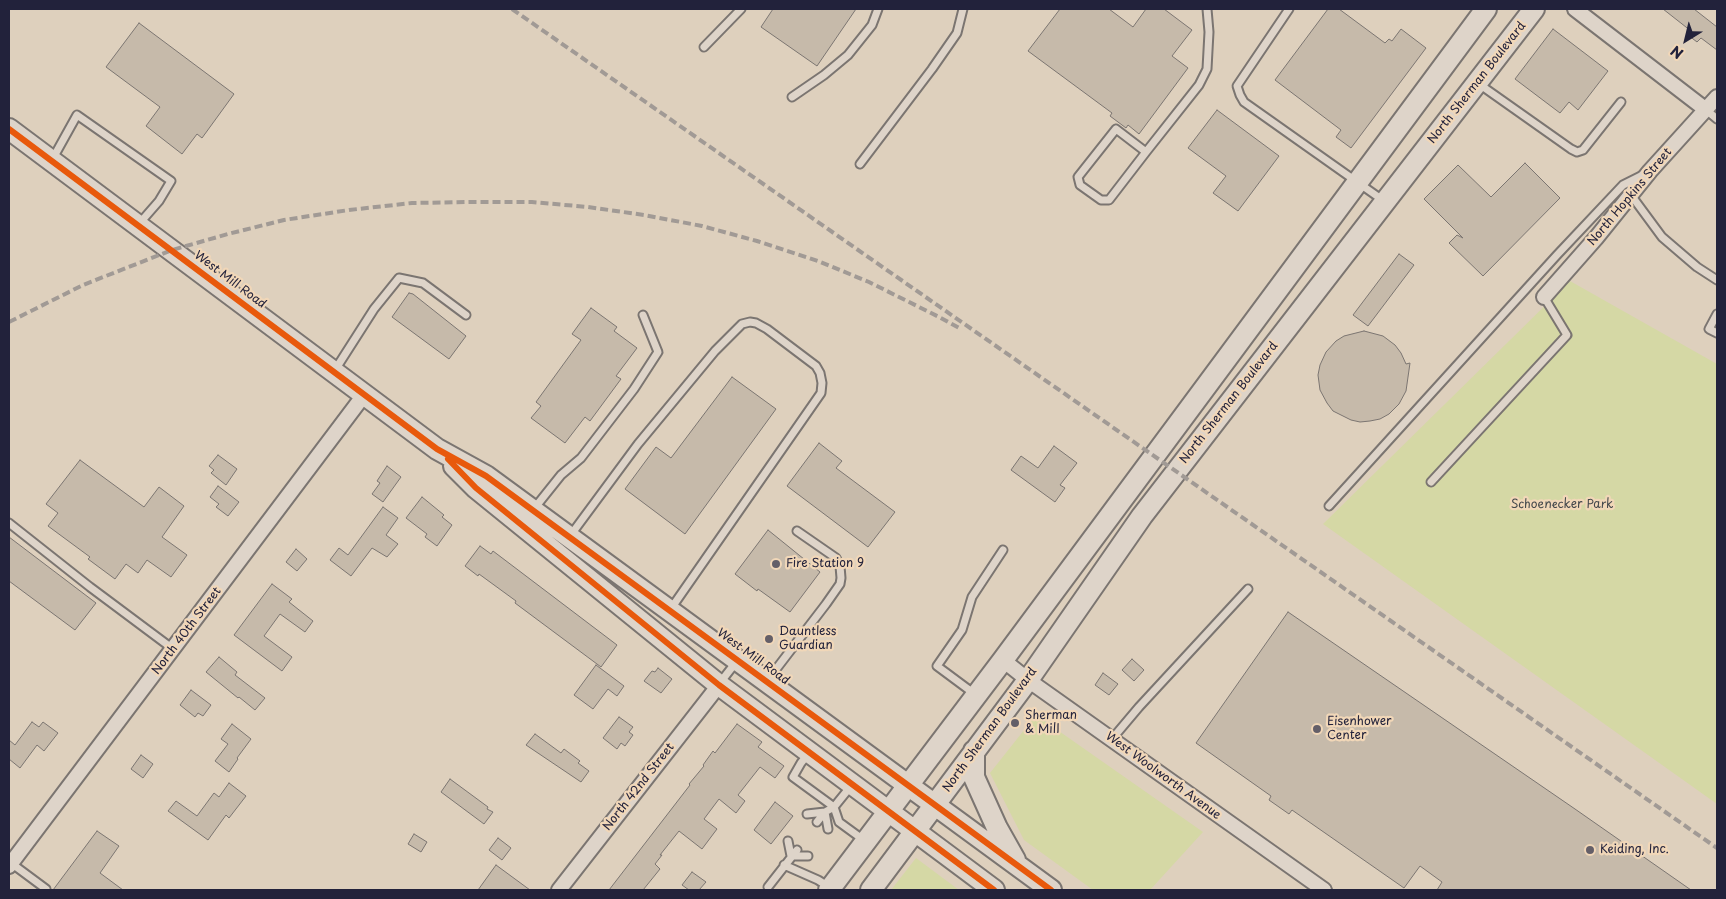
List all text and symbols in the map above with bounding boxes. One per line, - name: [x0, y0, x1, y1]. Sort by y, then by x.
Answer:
- north arrow: [1661, 15, 1711, 65]
- street label: North Sherman Boulevard: [1425, 19, 1529, 147]
- text: N: [1666, 41, 1688, 64]
- street label: North Hopkins Street: [1585, 145, 1675, 249]
- street label: West Mill Road: [191, 248, 269, 312]
- street label: North Sherman Boulevard: [1177, 339, 1281, 467]
- park label: Schoenecker Park: [1511, 498, 1613, 512]
- place label: Fire Station 9: [786, 557, 864, 571]
- marker: Fire Station 9: [770, 558, 782, 570]
- street label: North 40th Street: [149, 584, 225, 678]
- place label: Dauntless Guardian: [779, 625, 837, 653]
- street label: West Mill Road: [714, 626, 792, 688]
- marker: Dauntless Guardian: [763, 633, 775, 645]
- street label: North Sherman Boulevard: [940, 665, 1040, 795]
- place label: Sherman & Mill: [1025, 709, 1077, 737]
- place label: Eisenhower Center: [1327, 715, 1392, 743]
- marker: Sherman & Mill: [1009, 717, 1021, 729]
- marker: Eisenhower Center: [1311, 723, 1323, 735]
- street label: West Woolworth Avenue: [1102, 729, 1224, 823]
- street label: North 42nd Street: [600, 740, 678, 834]
- place label: Keiding, Inc.: [1600, 843, 1669, 857]
- marker: Keiding, Inc.: [1584, 844, 1596, 856]

